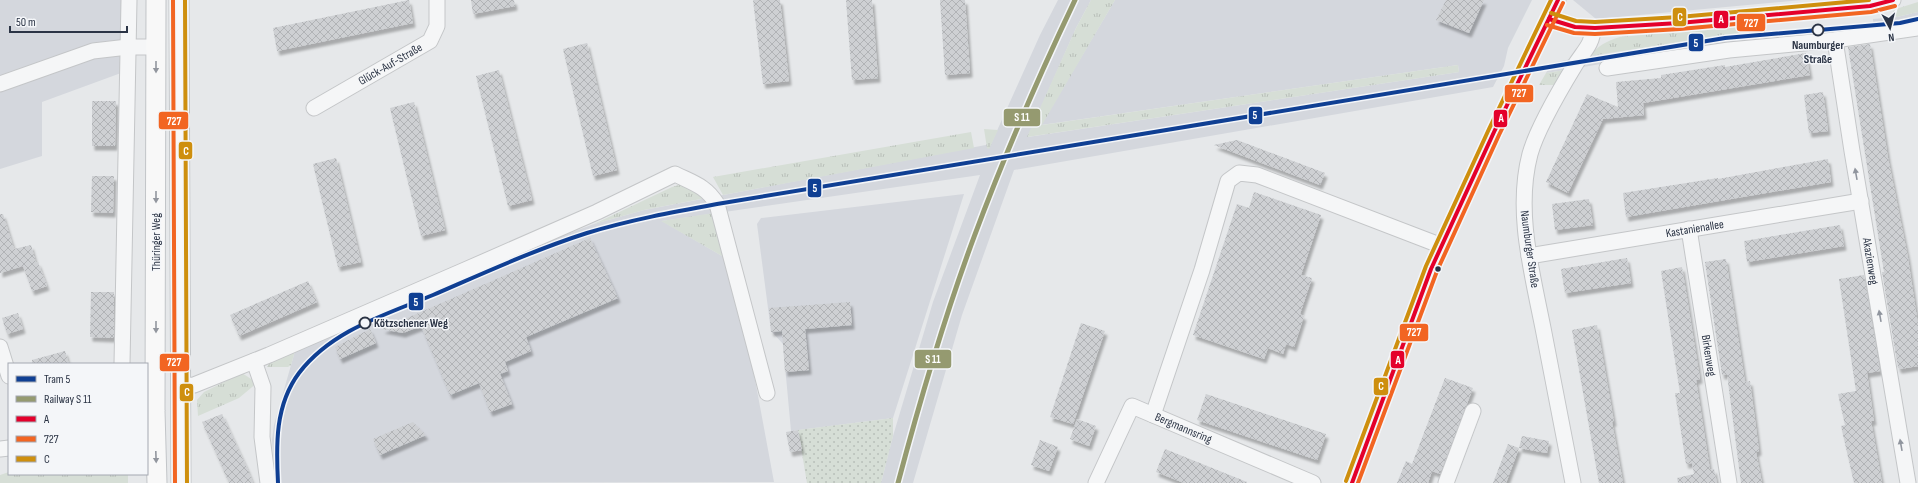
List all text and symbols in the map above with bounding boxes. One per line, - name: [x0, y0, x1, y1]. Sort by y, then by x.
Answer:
- line badge: C: [1672, 7, 1687, 27]
- scale bar: [10, 8, 127, 34]
- north arrow: [1870, 8, 1910, 48]
- line badge: A: [1713, 10, 1729, 29]
- text: C: [1677, 11, 1683, 24]
- text: A: [1717, 13, 1724, 26]
- line badge: 727: [1736, 13, 1766, 32]
- text: 50 m: [16, 15, 36, 30]
- text: 727: [1744, 17, 1758, 30]
- marker: Naumburger Straße: [1811, 23, 1825, 37]
- text: N: [1887, 31, 1895, 44]
- line badge: 5: [1688, 33, 1704, 52]
- text: 5: [1694, 37, 1699, 50]
- place label: Naumburger Straße: [1792, 38, 1844, 67]
- street label: Glück-Auf-Straße: [356, 40, 425, 89]
- one-way arrow: [153, 61, 159, 74]
- line badge: 727: [1504, 84, 1534, 103]
- text: 727: [1512, 87, 1526, 100]
- line badge: 5: [1248, 106, 1263, 125]
- line badge: S 11: [1003, 108, 1041, 127]
- text: 5: [1253, 109, 1258, 122]
- line badge: A: [1493, 109, 1508, 128]
- line badge: 727: [158, 111, 189, 130]
- text: S 11: [1014, 111, 1030, 124]
- text: A: [1497, 112, 1504, 125]
- text: 727: [167, 115, 181, 128]
- line badge: C: [178, 141, 193, 160]
- text: C: [183, 145, 189, 158]
- one-way arrow: [1853, 168, 1859, 180]
- line badge: 5: [807, 178, 822, 198]
- text: 5: [813, 182, 818, 195]
- one-way arrow: [153, 191, 159, 204]
- street label: Naumburger Straße: [1517, 209, 1542, 289]
- street label: Thüringer Weg: [149, 213, 164, 271]
- street label: Kastanienallee: [1665, 217, 1725, 241]
- street label: Akazienweg: [1859, 236, 1881, 286]
- unlabelled marker: [1433, 264, 1443, 274]
- line badge: 5: [408, 292, 424, 311]
- text: 5: [414, 296, 419, 309]
- one-way arrow: [1877, 310, 1883, 322]
- marker: Kötzschener Weg: [358, 316, 372, 330]
- place label: Kötzschener Weg: [374, 316, 448, 331]
- one-way arrow: [152, 321, 159, 333]
- line badge: 727: [1399, 323, 1429, 342]
- text: 727: [1407, 326, 1421, 339]
- street label: Birkenweg: [1698, 334, 1719, 377]
- line badge: S 11: [914, 349, 952, 369]
- line badge: A: [1390, 350, 1405, 369]
- line badge: 727: [159, 353, 190, 372]
- text: S 11: [925, 353, 941, 366]
- text: A: [1394, 354, 1401, 367]
- text: 727: [167, 356, 181, 369]
- legend: [8, 363, 148, 475]
- text: Tram 5: [44, 372, 70, 387]
- line badge: C: [1373, 377, 1389, 396]
- text: C: [1378, 380, 1384, 393]
- line badge: C: [179, 383, 194, 402]
- text: C: [184, 386, 190, 399]
- text: Railway S 11: [44, 392, 92, 407]
- street label: Bergmannsring: [1152, 410, 1214, 447]
- text: A: [43, 412, 50, 427]
- text: 727: [44, 432, 59, 447]
- one-way arrow: [1898, 438, 1904, 451]
- one-way arrow: [153, 451, 159, 464]
- text: C: [44, 452, 50, 467]

